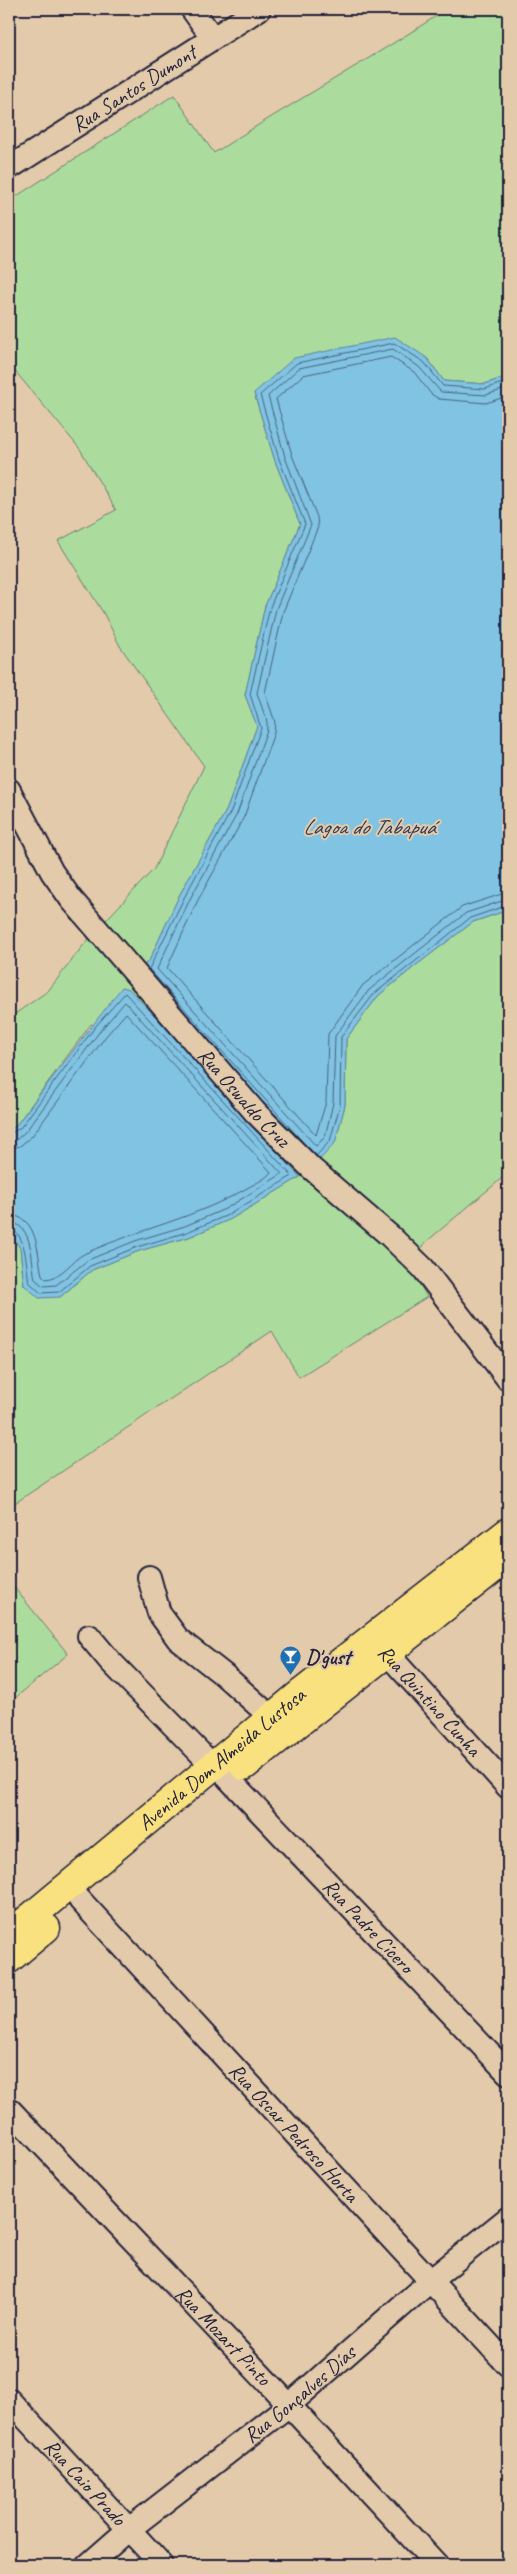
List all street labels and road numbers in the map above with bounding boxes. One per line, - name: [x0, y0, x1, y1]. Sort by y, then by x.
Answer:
- street label: Rua Santos Dumont: [67, 38, 204, 138]
- street label: Rua Oswaldo Cruz: [192, 1042, 297, 1154]
- street label: Rua Quintino Cunha: [373, 1639, 488, 1763]
- street label: Avenida Dom Almeida Lustosa: [132, 1681, 312, 1836]
- street label: Rua Padre Cícero: [318, 1873, 421, 1980]
- street label: Rua Oscar Pedroso Horta: [224, 2058, 365, 2209]
- street label: Rua Mozart Pinto: [170, 2280, 278, 2392]
- street label: Rua Gonçalves Días: [238, 2339, 362, 2448]
- street label: Rua Caio Prado: [39, 2433, 133, 2532]

